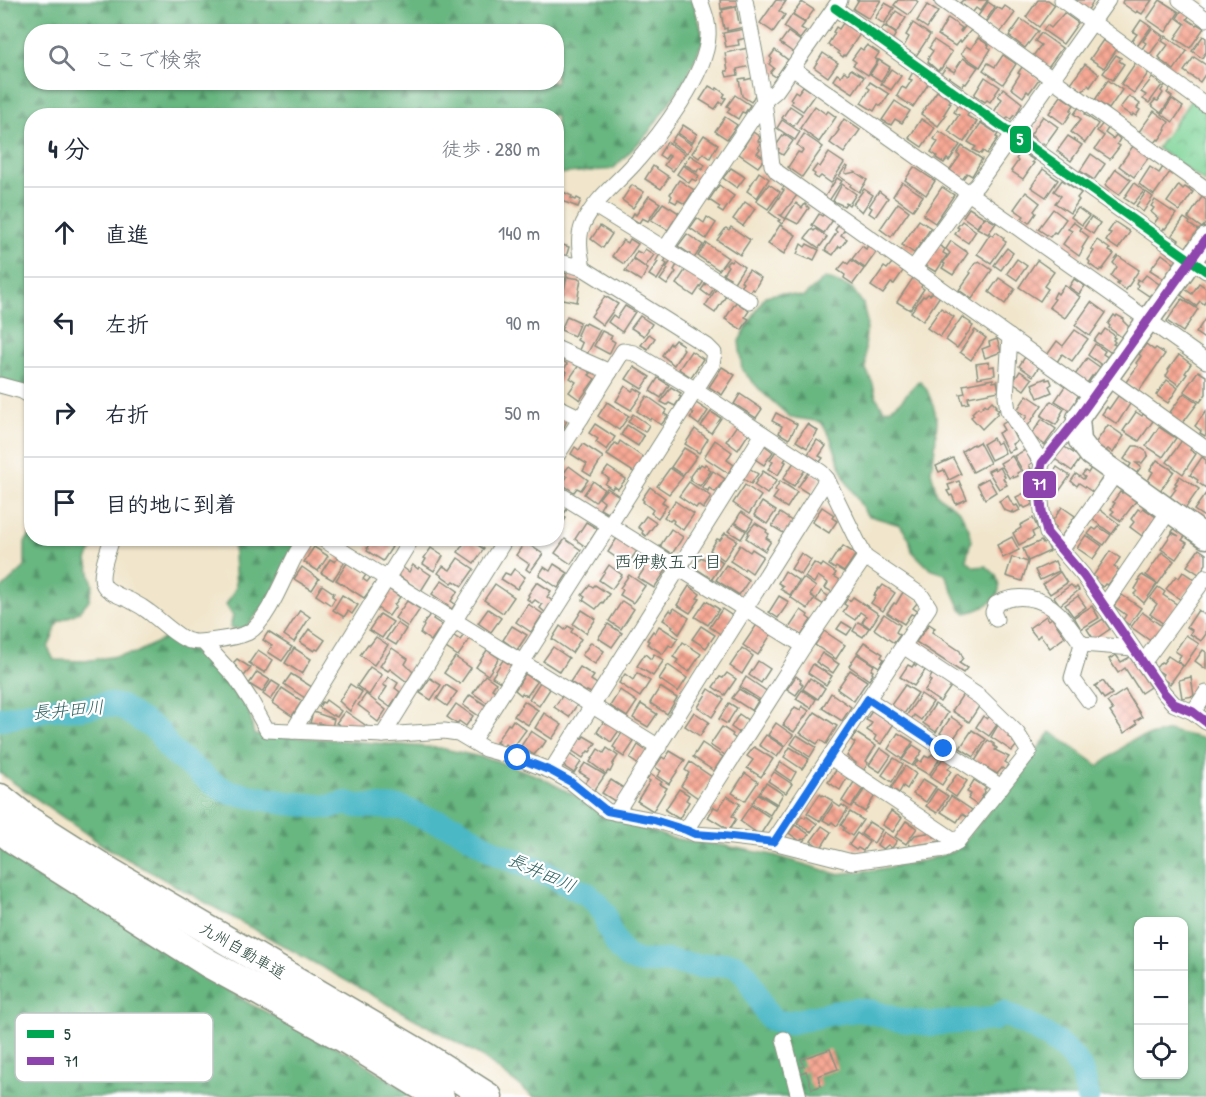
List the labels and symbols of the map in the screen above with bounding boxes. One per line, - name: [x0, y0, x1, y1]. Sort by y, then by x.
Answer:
- line badge: 5: [1009, 125, 1032, 154]
- text: 5: [1017, 128, 1024, 150]
- line badge: 71: [1022, 470, 1057, 499]
- text: 71: [1031, 473, 1046, 495]
- district label: 西伊敷五丁目: [614, 549, 722, 574]
- water label: 長井田川: [31, 694, 105, 725]
- route end: [930, 735, 956, 761]
- route start: [504, 744, 530, 770]
- water label: 長井田川: [504, 846, 580, 899]
- street label: 九州自動車道: [196, 916, 290, 984]
- legend: [15, 1013, 213, 1082]
- text: 5: [64, 1023, 71, 1045]
- text: 71: [64, 1050, 78, 1072]

